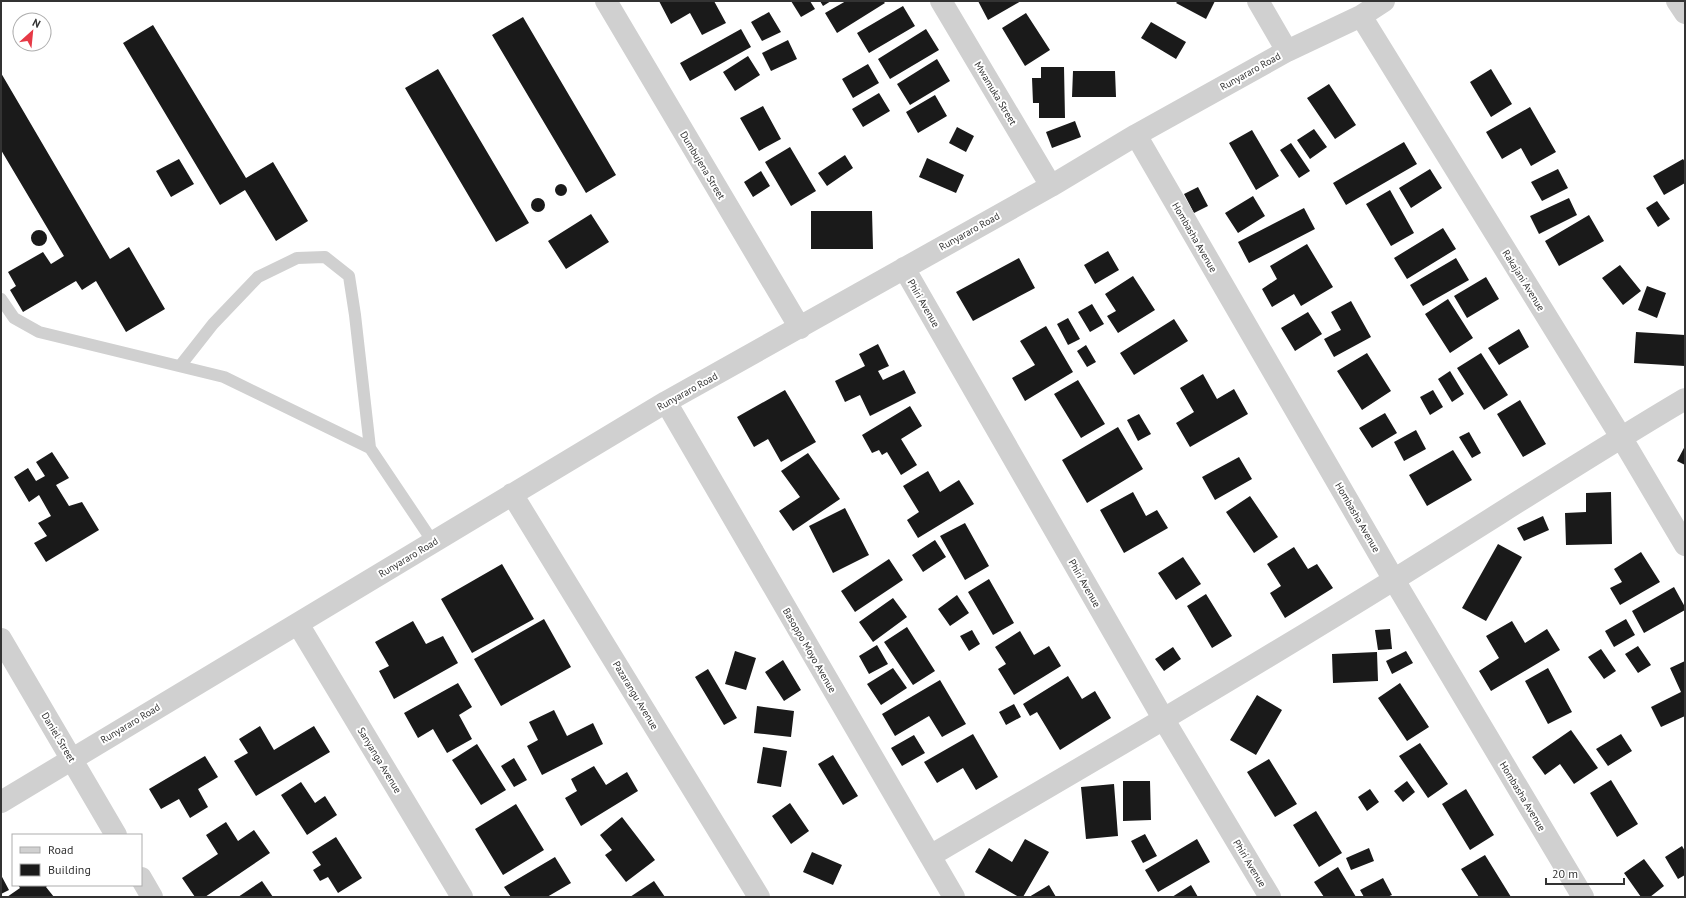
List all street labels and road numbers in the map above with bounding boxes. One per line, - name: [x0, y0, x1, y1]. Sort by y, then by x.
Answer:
- street label: Runyararo Road: [1218, 49, 1283, 93]
- street label: Mwamuka Street: [972, 59, 1020, 128]
- street label: Dumbujena Street: [677, 129, 728, 202]
- street label: Hombasha Avenue: [1169, 200, 1220, 275]
- street label: Runyararo Road: [937, 209, 1002, 253]
- street label: Rakajani Avenue: [1500, 247, 1548, 313]
- street label: Phiri Avenue: [905, 277, 943, 330]
- street label: Runyararo Road: [655, 369, 720, 413]
- street label: Hombasha Avenue: [1332, 480, 1383, 555]
- street label: Runyararo Road: [376, 535, 440, 580]
- street label: Phiri Avenue: [1066, 557, 1104, 610]
- street label: Basoppo Moyo Avenue: [780, 605, 839, 695]
- street label: Pazarangu Avenue: [610, 659, 661, 732]
- street label: Runyararo Road: [98, 701, 162, 746]
- street label: Daniel Street: [39, 710, 79, 765]
- street label: Sanyanga Avenue: [355, 725, 404, 796]
- street label: Hombasha Avenue: [1497, 759, 1548, 833]
- street label: Phiri Avenue: [1230, 837, 1269, 889]

